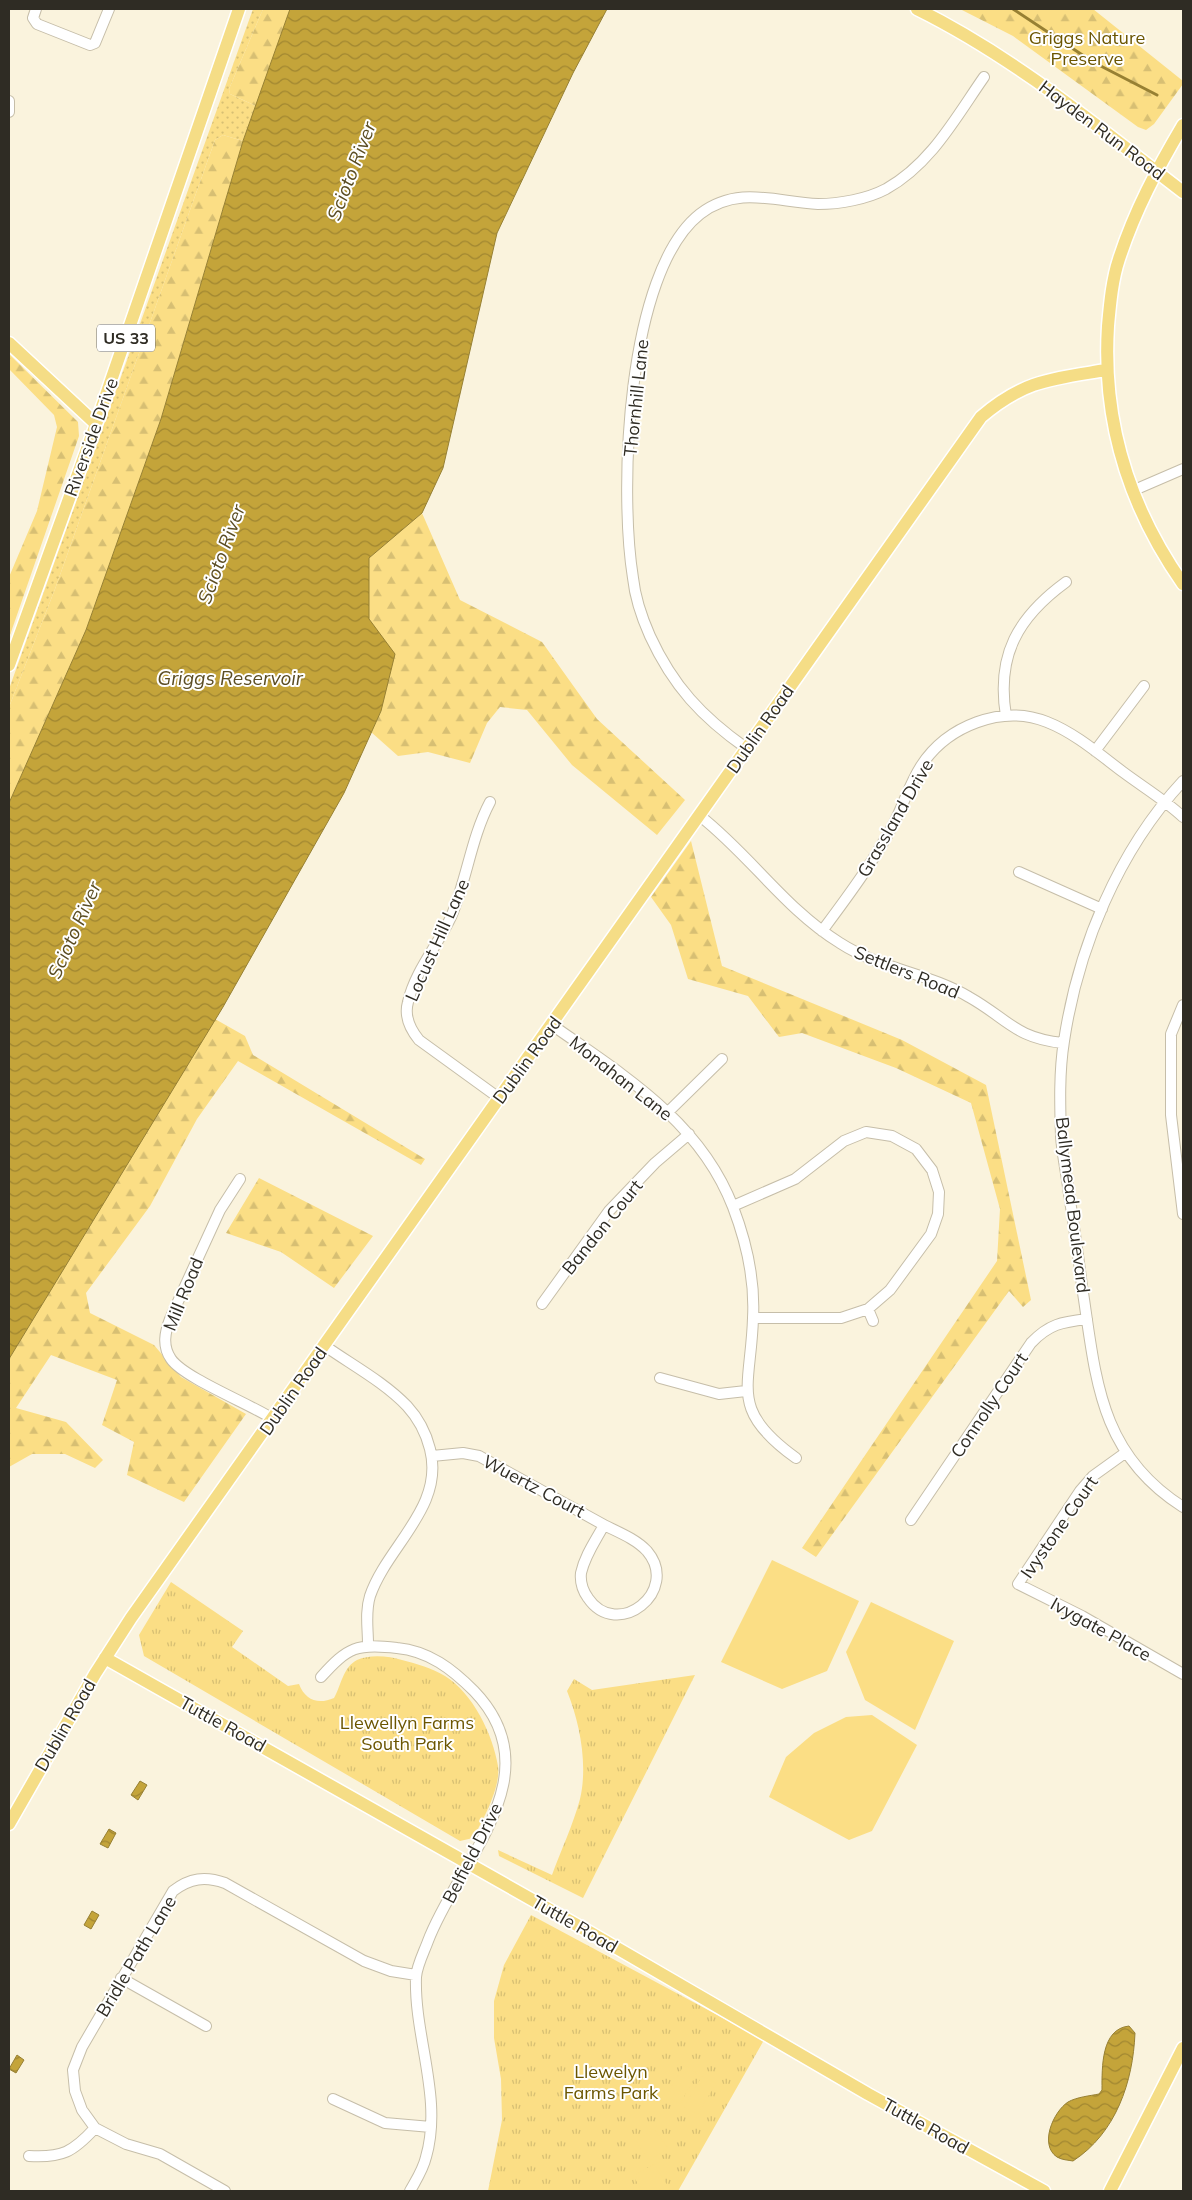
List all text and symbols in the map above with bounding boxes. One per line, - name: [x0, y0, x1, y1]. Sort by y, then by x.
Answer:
- park label: Griggs Nature Preserve: [1029, 26, 1145, 70]
- street label: Hayden Run Road: [1034, 75, 1170, 185]
- water label: Scioto River: [321, 117, 381, 224]
- road number: US 33: [97, 324, 155, 352]
- street label: Thornhill Lane: [618, 338, 654, 458]
- street label: Riverside Drive: [59, 375, 123, 499]
- water label: Scioto River: [192, 500, 250, 607]
- water label: Griggs Reservoir: [157, 666, 304, 690]
- street label: Dublin Road: [721, 680, 799, 778]
- street label: Grassland Drive: [852, 755, 938, 881]
- street label: Locust Hill Lane: [400, 875, 474, 1005]
- water label: Scioto River: [42, 877, 107, 982]
- street label: Settlers Road: [851, 940, 963, 1004]
- street label: Dublin Road: [488, 1012, 566, 1108]
- street label: Monahan Lane: [565, 1031, 677, 1125]
- street label: Ballymead Boulevard: [1051, 1116, 1095, 1294]
- street label: Bandon Court: [557, 1175, 647, 1279]
- street label: Mill Road: [158, 1254, 208, 1334]
- street label: Dublin Road: [254, 1342, 332, 1440]
- street label: Connolly Court: [945, 1348, 1033, 1462]
- street label: Wuertz Court: [479, 1449, 589, 1523]
- street label: Ivystone Court: [1015, 1471, 1103, 1583]
- street label: Ivygate Place: [1047, 1592, 1155, 1666]
- street label: Dublin Road: [29, 1675, 101, 1775]
- street label: Tuttle Road: [176, 1691, 270, 1757]
- park label: Llewellyn Farms South Park: [340, 1711, 474, 1755]
- street label: Belfield Drive: [437, 1799, 507, 1907]
- street label: Tuttle Road: [528, 1890, 622, 1958]
- street label: Bridle Path Lane: [91, 1891, 181, 2021]
- park label: Llewelyn Farms Park: [564, 2060, 659, 2104]
- street label: Tuttle Road: [879, 2093, 973, 2159]

